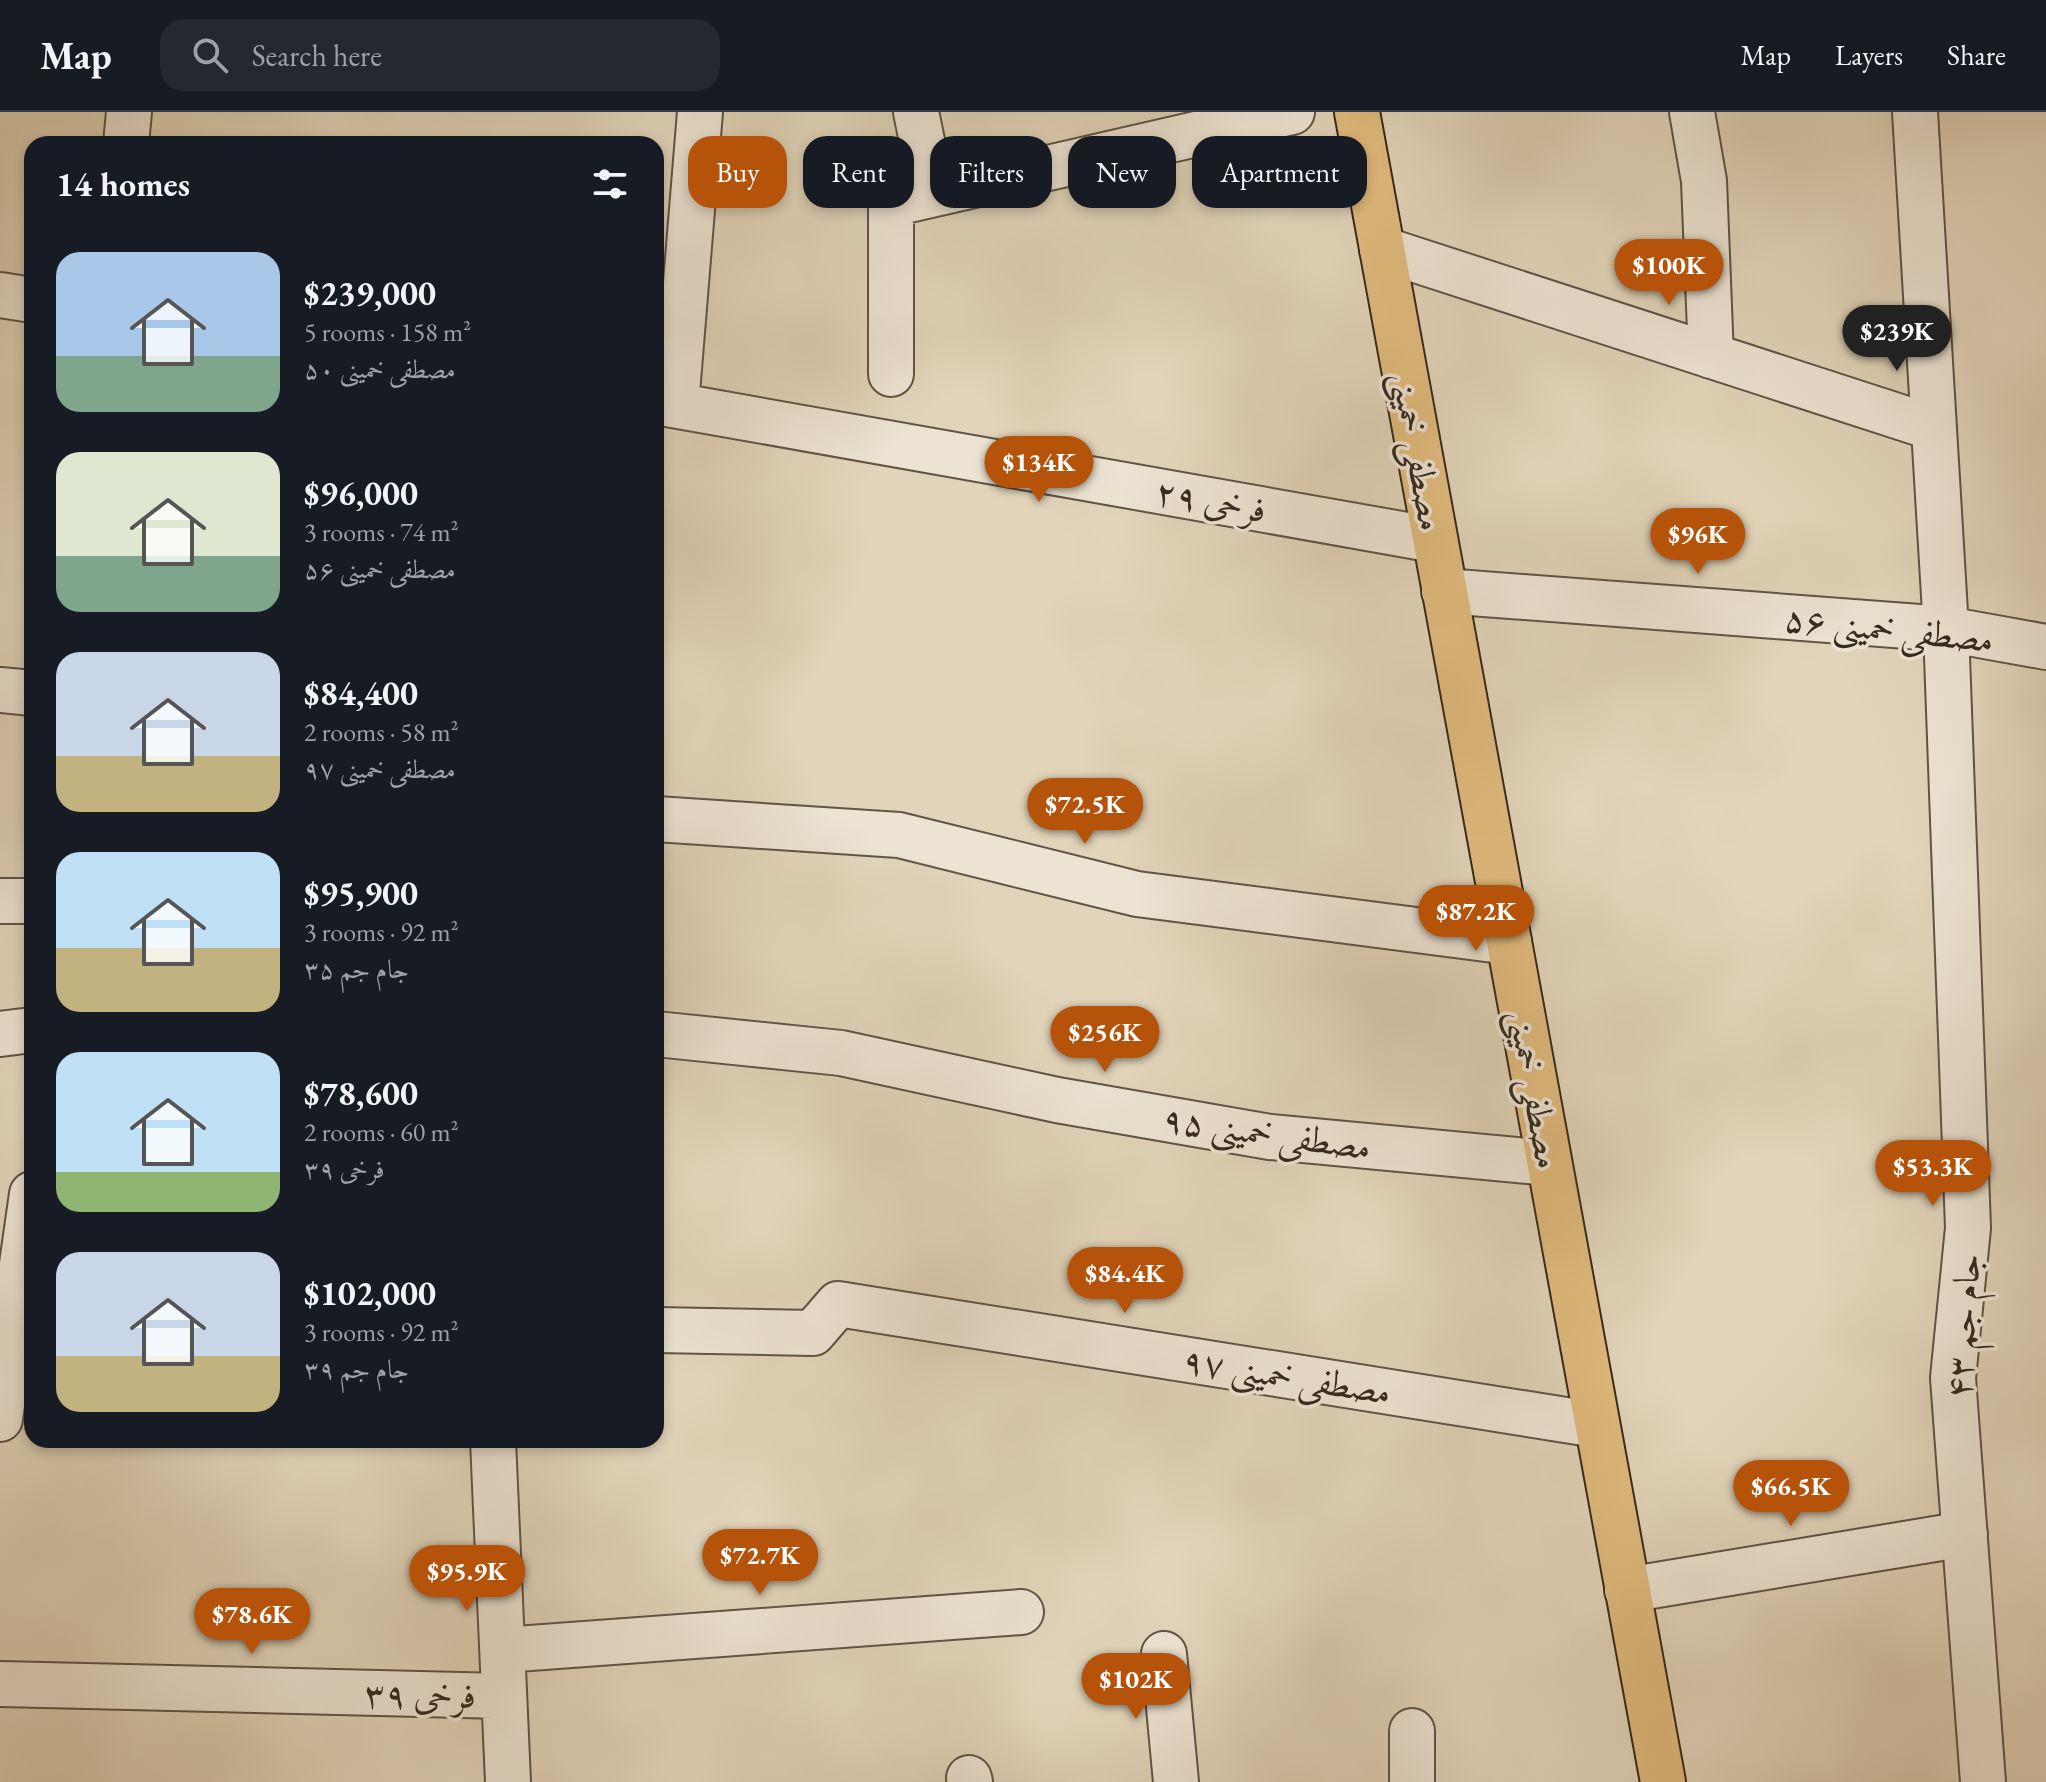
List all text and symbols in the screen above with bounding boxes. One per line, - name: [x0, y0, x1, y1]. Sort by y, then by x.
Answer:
- search box: [160, 19, 720, 91]
- text: Map: [40, 31, 112, 80]
- icon: search: [188, 33, 232, 77]
- text: Search here: [252, 36, 382, 75]
- text: Map: [1741, 37, 1791, 73]
- text: Layers: [1835, 37, 1903, 73]
- text: Share: [1947, 37, 2006, 73]
- chip: Buy: [688, 136, 787, 208]
- chip: Rent: [803, 136, 914, 208]
- chip: Filters: [930, 136, 1052, 208]
- chip: New: [1068, 136, 1176, 208]
- chip: Apartment: [1192, 136, 1367, 208]
- text: 14 homes: [56, 162, 190, 206]
- icon: filters: [588, 162, 632, 206]
- pin: $100K: [1613, 239, 1725, 307]
- text: $100K: [1632, 248, 1706, 282]
- text: $239,000: [304, 271, 436, 315]
- icon: home: [120, 284, 216, 380]
- pin: $239K: [1841, 305, 1953, 373]
- text: $239K: [1860, 314, 1934, 348]
- text: 5 rooms · 158 m²: [304, 315, 471, 349]
- text: مصطفی خمینی ۵۰: [304, 352, 456, 386]
- street label: مصطفی خمینی: [1378, 368, 1456, 535]
- pin: $134K: [983, 436, 1095, 504]
- text: $134K: [1002, 445, 1076, 479]
- street label: فرخی ۲۹: [1152, 468, 1270, 533]
- text: $96,000: [304, 471, 418, 515]
- icon: home: [120, 484, 216, 580]
- pin: $96K: [1651, 508, 1745, 576]
- text: 3 rooms · 74 m²: [304, 515, 459, 549]
- text: $96K: [1668, 517, 1728, 551]
- text: مصطفی خمینی ۵۶: [304, 552, 456, 586]
- street label: مصطفی خمینی ۵۶: [1782, 594, 1996, 666]
- text: $84,400: [304, 671, 418, 715]
- icon: home: [120, 684, 216, 780]
- text: 2 rooms · 58 m²: [304, 715, 459, 749]
- text: مصطفی خمینی ۹۷: [304, 752, 456, 786]
- pin: $72.5K: [1020, 778, 1150, 846]
- text: $72.5K: [1045, 787, 1125, 821]
- text: $95,900: [304, 871, 418, 915]
- icon: home: [120, 884, 216, 980]
- pin: $87.2K: [1411, 885, 1541, 953]
- text: $87.2K: [1436, 894, 1516, 928]
- text: 3 rooms · 92 m²: [304, 915, 459, 949]
- text: جام جم ۳۵: [304, 952, 409, 986]
- pin: $256K: [1049, 1006, 1161, 1074]
- street label: مصطفی خمینی: [1495, 1006, 1573, 1173]
- text: $256K: [1068, 1015, 1142, 1049]
- text: $78,600: [304, 1071, 418, 1115]
- icon: home: [120, 1084, 216, 1180]
- street label: مصطفی خمینی ۹۵: [1159, 1095, 1374, 1173]
- text: 2 rooms · 60 m²: [304, 1115, 459, 1149]
- pin: $53.3K: [1868, 1140, 1998, 1208]
- text: $53.3K: [1893, 1149, 1973, 1183]
- text: فرخی ۳۹: [304, 1152, 385, 1186]
- pin: $84.4K: [1060, 1247, 1190, 1315]
- street label: جام جم ۴۳: [1934, 1252, 2001, 1401]
- text: $84.4K: [1085, 1256, 1165, 1290]
- text: $102,000: [304, 1271, 436, 1315]
- icon: home: [120, 1284, 216, 1380]
- text: 3 rooms · 92 m²: [304, 1315, 459, 1349]
- street label: مصطفی خمینی ۹۷: [1179, 1336, 1394, 1418]
- text: جام جم ۳۹: [304, 1352, 409, 1386]
- pin: $66.5K: [1726, 1460, 1856, 1528]
- text: $66.5K: [1751, 1469, 1831, 1503]
- pin: $72.7K: [695, 1529, 825, 1597]
- text: $72.7K: [720, 1538, 800, 1572]
- pin: $95.9K: [402, 1545, 532, 1613]
- text: $95.9K: [427, 1554, 507, 1588]
- pin: $78.6K: [187, 1588, 317, 1656]
- text: $78.6K: [212, 1597, 292, 1631]
- pin: $102K: [1080, 1653, 1192, 1721]
- text: $102K: [1099, 1662, 1173, 1696]
- street label: فرخی ۳۹: [364, 1670, 476, 1719]

